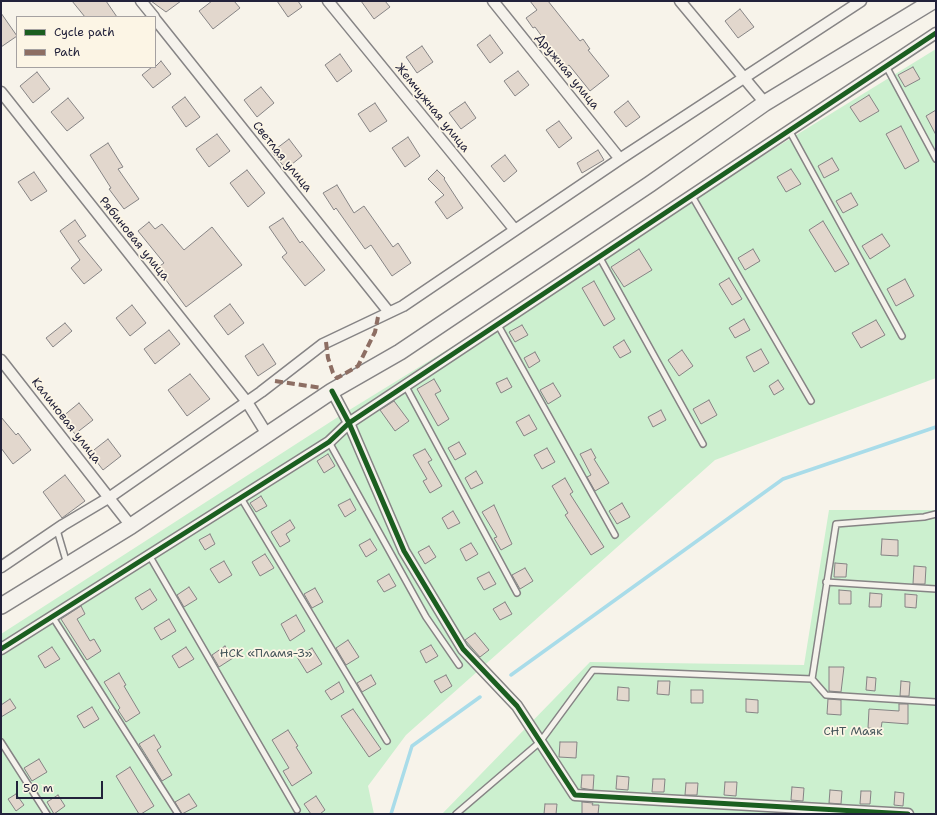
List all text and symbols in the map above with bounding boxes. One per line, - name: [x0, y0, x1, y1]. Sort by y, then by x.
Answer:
- legend: [16, 16, 156, 68]
- text: Cycle path: [54, 24, 115, 40]
- street label: Дружная улица: [532, 31, 602, 113]
- text: Path: [54, 44, 80, 60]
- street label: Жемчужная улица: [392, 61, 472, 155]
- street label: Светлая улица: [249, 119, 315, 195]
- street label: Рябиновая улица: [96, 194, 172, 284]
- street label: Калиновая улица: [28, 375, 104, 467]
- park label: НСК «Пламя-3»: [220, 647, 312, 661]
- park label: СНТ Маяк: [823, 725, 883, 739]
- scale bar: [18, 773, 105, 799]
- text: 50 m: [23, 780, 53, 796]

